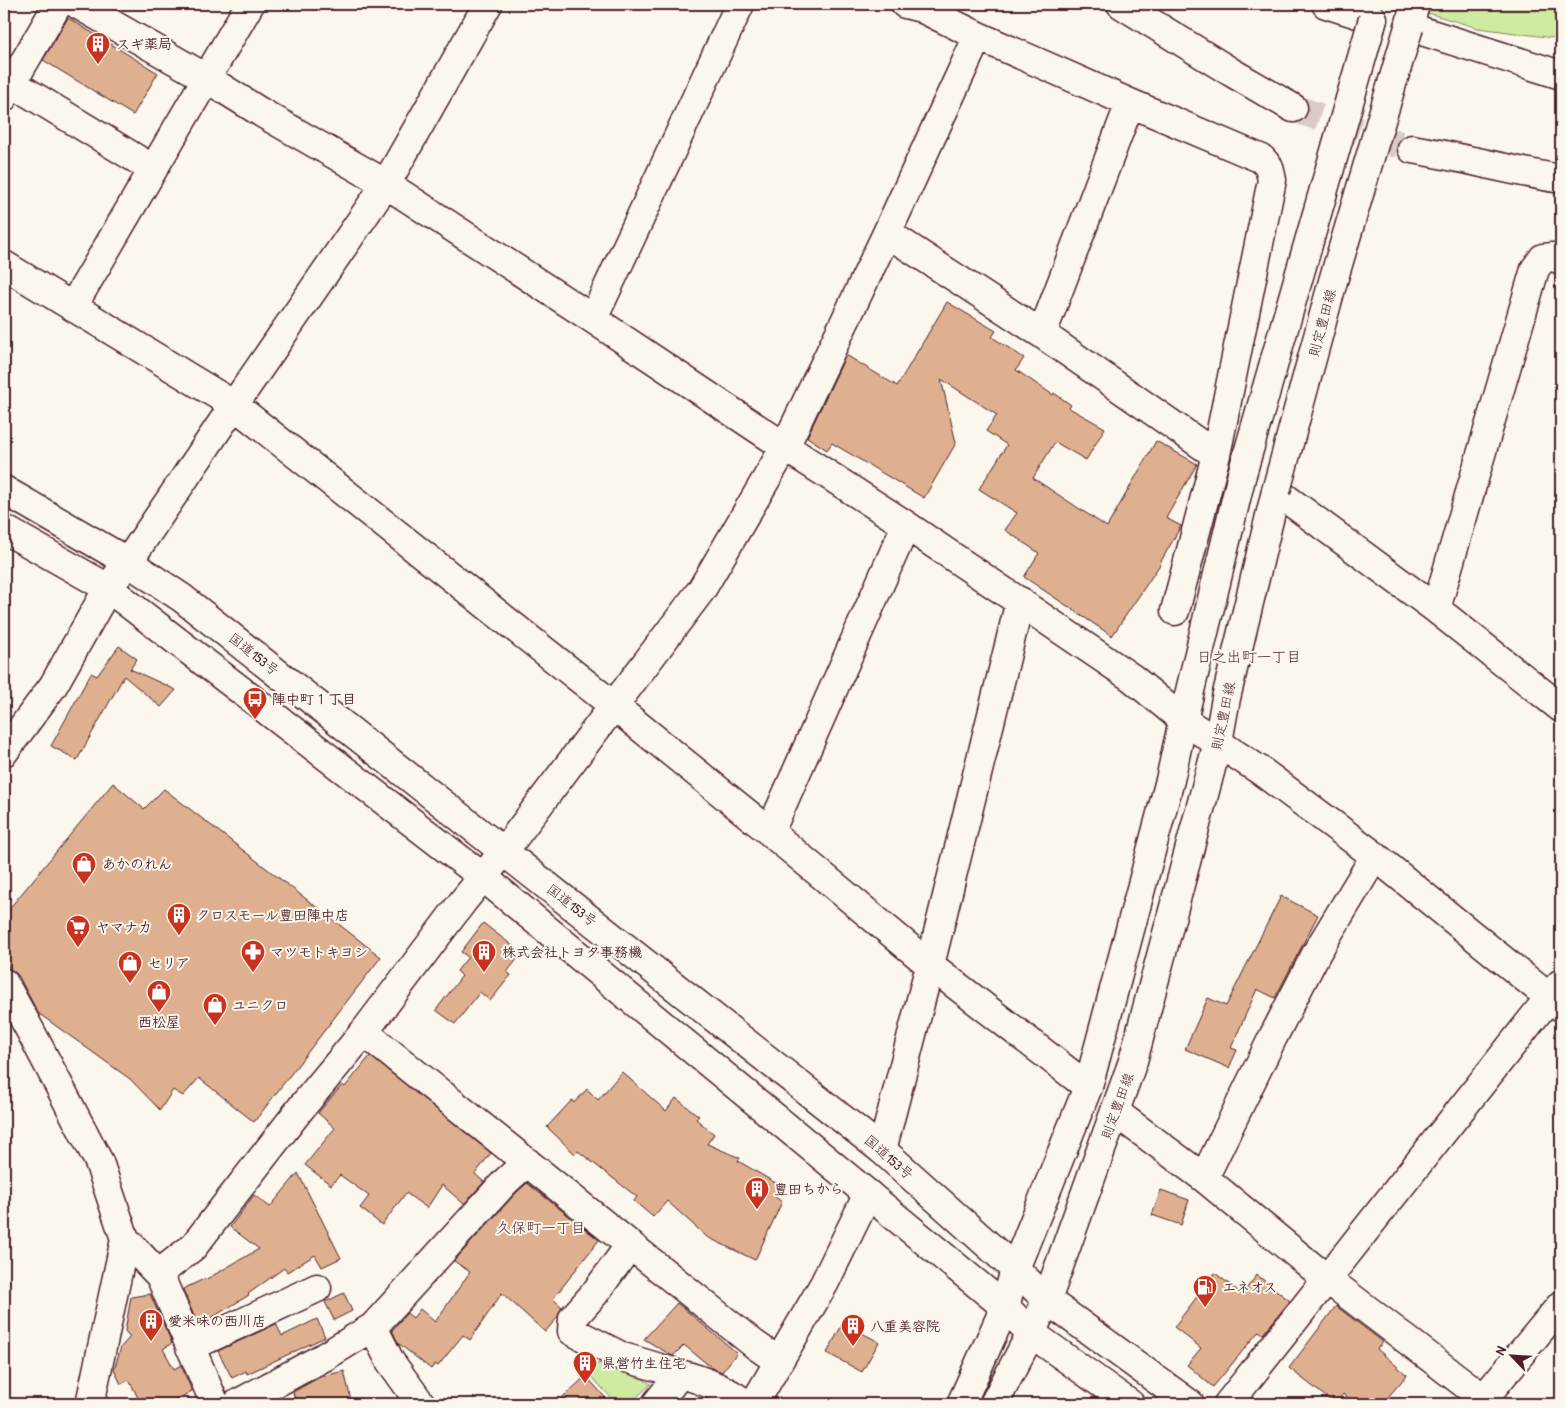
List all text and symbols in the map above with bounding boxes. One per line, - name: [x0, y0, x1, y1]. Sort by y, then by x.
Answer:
- building icon: スギ薬局: [85, 31, 111, 65]
- place label: スギ薬局: [116, 34, 172, 53]
- street label: 則定豊田線: [1303, 287, 1340, 359]
- street label: 国道153号: [225, 628, 284, 679]
- district label: 日之出町一丁目: [1196, 646, 1302, 667]
- street label: 則定豊田線: [1206, 680, 1239, 752]
- bus stop icon: 陣中町１丁目: [242, 686, 268, 720]
- place label: 陣中町１丁目: [272, 689, 356, 708]
- shop icon: あかのれん: [71, 851, 97, 885]
- place label: あかのれん: [102, 854, 172, 873]
- street label: 国道153号: [543, 879, 602, 930]
- building icon: クロスモール豊田陣中店: [166, 902, 192, 936]
- place label: クロスモール豊田陣中店: [196, 905, 349, 924]
- supermarket icon: ヤマナカ: [65, 914, 91, 948]
- place label: ヤマナカ: [96, 917, 152, 936]
- pharmacy icon: マツモトキヨシ: [240, 939, 266, 973]
- building icon: 株式会社トヨタ事務機: [471, 939, 497, 973]
- place label: マツモトキヨシ: [270, 942, 368, 961]
- place label: 株式会社トヨタ事務機: [502, 942, 642, 961]
- shop icon: セリア: [117, 950, 143, 984]
- place label: セリア: [148, 953, 190, 972]
- shop icon: 西松屋: [146, 979, 172, 1013]
- shop icon: ユニクロ: [202, 992, 228, 1026]
- place label: ユニクロ: [232, 995, 288, 1014]
- place label: 西松屋: [138, 1012, 180, 1031]
- street label: 則定豊田線: [1096, 1070, 1137, 1142]
- street label: 国道153号: [861, 1130, 918, 1183]
- building icon: 豊田ちから: [744, 1176, 770, 1210]
- place label: 豊田ちから: [774, 1179, 844, 1198]
- district label: 久保町一丁目: [496, 1217, 586, 1238]
- fuel station icon: エネオス: [1192, 1274, 1218, 1308]
- place label: エネオス: [1222, 1277, 1277, 1296]
- building icon: 愛米味の西川店: [138, 1308, 164, 1342]
- place label: 愛米味の西川店: [168, 1311, 266, 1330]
- building icon: 八重美容院: [840, 1313, 866, 1347]
- place label: 八重美容院: [870, 1316, 940, 1335]
- north arrow: [1488, 1330, 1538, 1380]
- text: N: [1490, 1342, 1510, 1358]
- building icon: 県営竹生住宅: [572, 1350, 598, 1384]
- place label: 県営竹生住宅: [602, 1353, 686, 1372]

